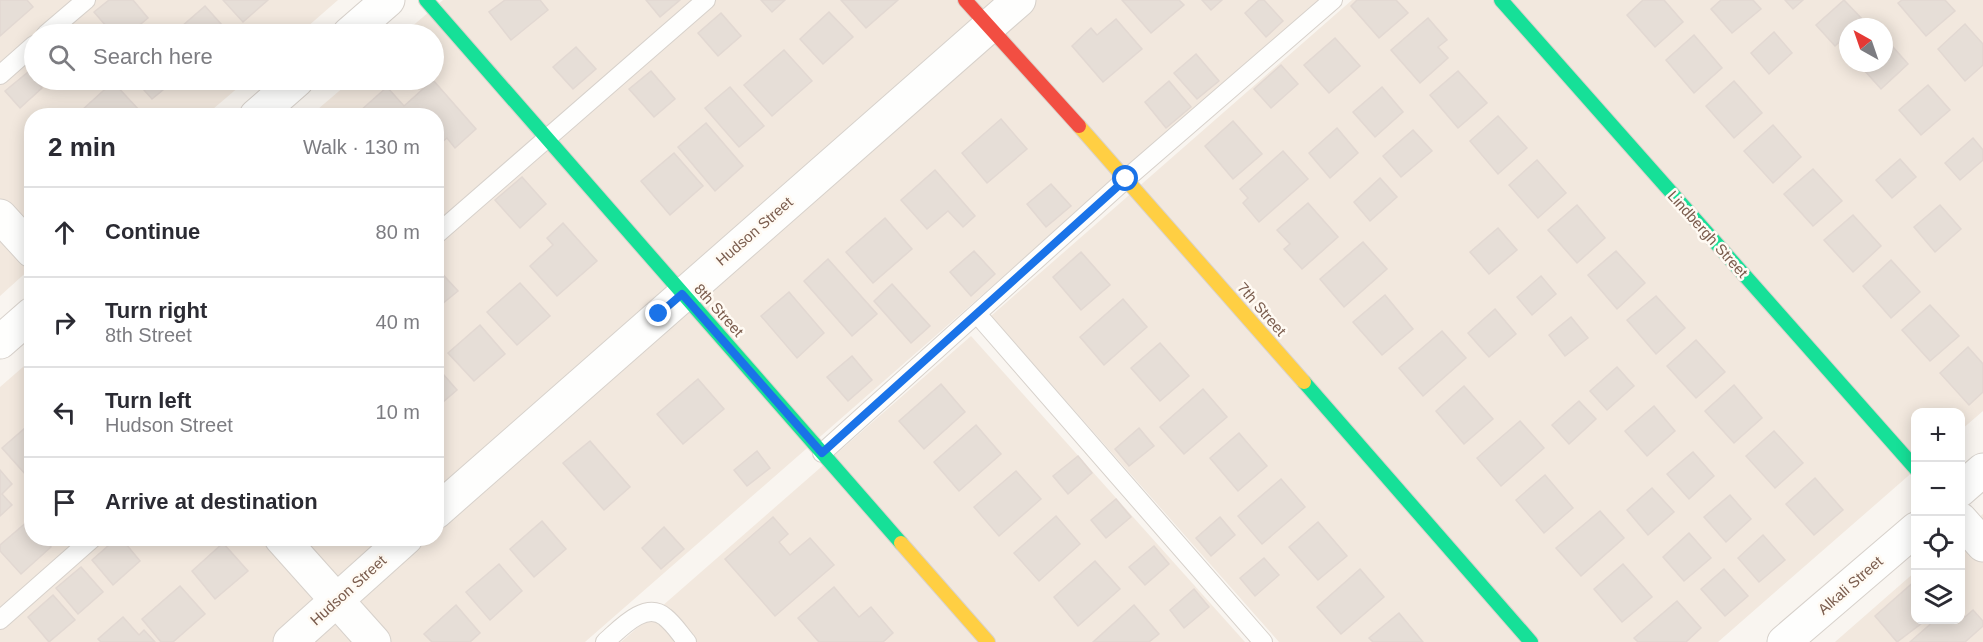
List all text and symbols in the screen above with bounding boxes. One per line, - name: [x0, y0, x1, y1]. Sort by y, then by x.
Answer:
- north arrow: [1839, 18, 1893, 72]
- search box: [24, 24, 444, 90]
- icon: search: [45, 41, 78, 74]
- text: Search here: [93, 44, 213, 69]
- text: 2 min: [48, 132, 116, 162]
- text: Walk · 130 m: [303, 136, 420, 158]
- route start: [1112, 165, 1138, 191]
- street label: Lindbergh Street: [1665, 187, 1752, 282]
- street label: Hudson Street: [712, 193, 796, 269]
- icon: ahead: [48, 216, 81, 249]
- text: Continue: [105, 219, 200, 244]
- text: 80 m: [376, 221, 420, 243]
- street label: 7th Street: [1234, 279, 1290, 340]
- street label: 8th Street: [691, 280, 748, 340]
- text: Turn right: [105, 298, 207, 323]
- route end: [645, 300, 671, 326]
- icon: right: [48, 306, 81, 339]
- text: 40 m: [376, 311, 420, 333]
- text: 8th Street: [105, 324, 192, 346]
- text: Turn left: [105, 388, 191, 413]
- icon: left: [48, 396, 81, 429]
- text: 10 m: [376, 401, 420, 423]
- map controls: [1911, 408, 1965, 624]
- button: +: [1911, 408, 1965, 462]
- text: Hudson Street: [105, 414, 233, 436]
- button: −: [1911, 462, 1965, 516]
- icon: arrive: [48, 486, 81, 519]
- text: Arrive at destination: [105, 489, 318, 514]
- button: locate: [1911, 516, 1965, 570]
- street label: Hudson Street: [307, 551, 390, 628]
- street label: Alkali Street: [1814, 552, 1886, 618]
- button: layers: [1911, 570, 1965, 624]

